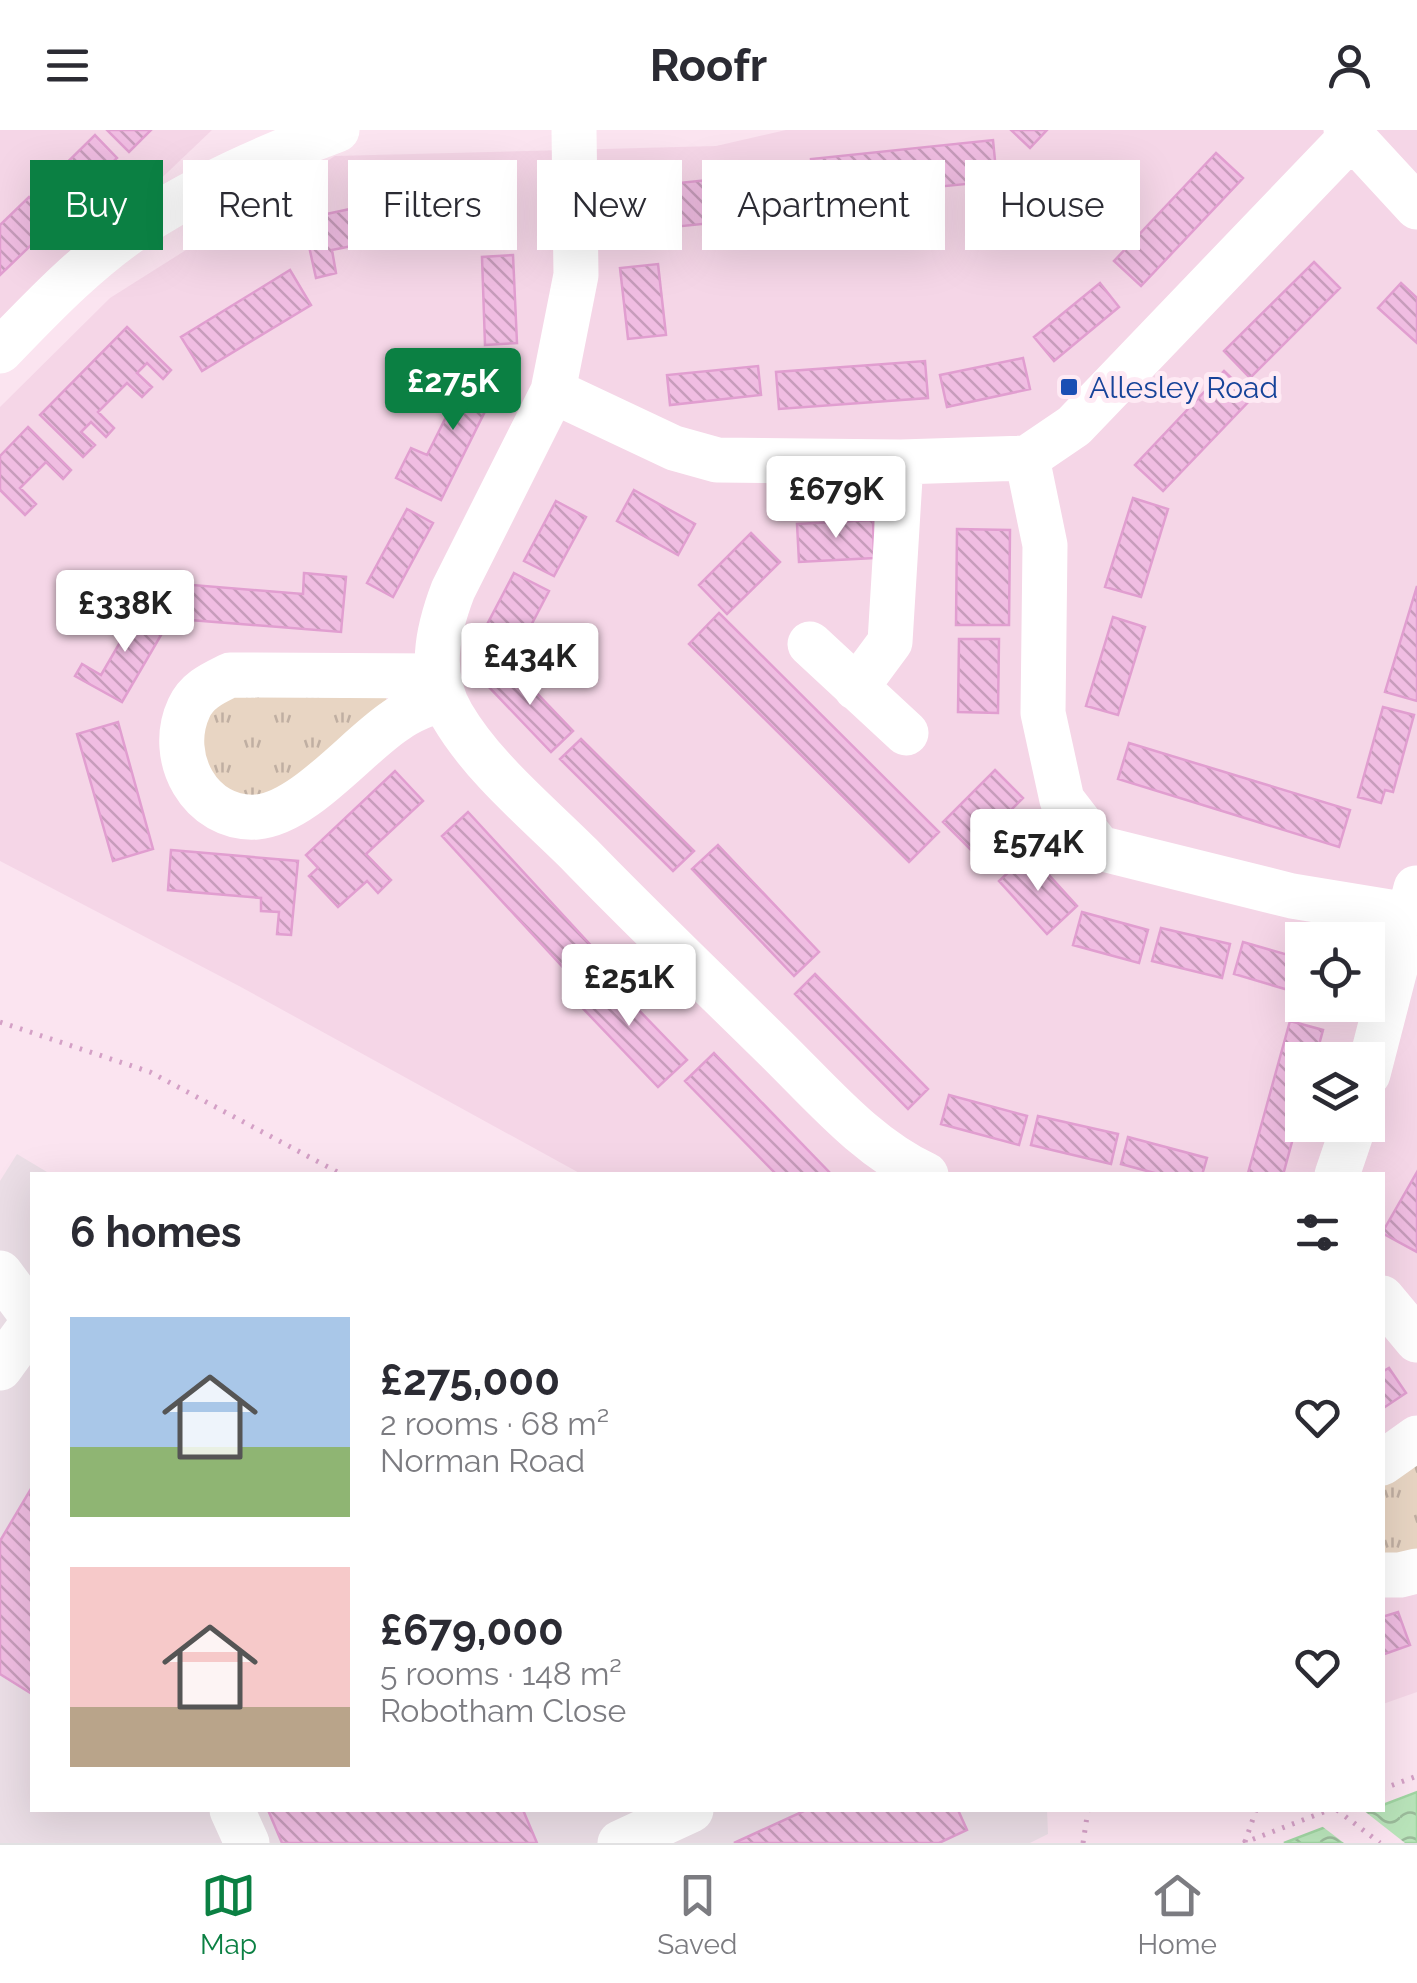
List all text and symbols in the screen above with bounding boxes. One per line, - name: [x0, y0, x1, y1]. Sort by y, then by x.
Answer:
- icon: menu: [40, 38, 95, 93]
- icon: person: [1322, 38, 1377, 93]
- text: Roofr: [650, 39, 767, 92]
- chip: Buy: [30, 160, 163, 250]
- chip: Rent: [183, 160, 328, 250]
- chip: Filters: [348, 160, 517, 250]
- chip: New: [537, 160, 682, 250]
- chip: Apartment: [702, 160, 945, 250]
- chip: House: [965, 160, 1140, 250]
- pin: £275K: [383, 348, 523, 433]
- text: £275K: [407, 362, 499, 399]
- place label: Allesley Road: [1089, 370, 1278, 405]
- marker: Allesley Road: [1058, 376, 1080, 398]
- pin: £679K: [766, 456, 906, 541]
- text: £679K: [788, 470, 884, 507]
- pin: £338K: [55, 570, 195, 655]
- text: £338K: [78, 584, 172, 621]
- pin: £434K: [460, 623, 600, 708]
- text: £434K: [483, 637, 577, 674]
- pin: £574K: [968, 809, 1108, 894]
- text: £574K: [992, 823, 1084, 860]
- map controls: [1285, 922, 1385, 1142]
- button: locate: [1285, 922, 1385, 1022]
- pin: £251K: [559, 944, 699, 1029]
- text: £251K: [584, 958, 674, 995]
- button: layers: [1285, 1042, 1385, 1142]
- icon: filters: [1290, 1205, 1345, 1260]
- text: 6 homes: [70, 1208, 241, 1257]
- text: £275,000: [380, 1356, 560, 1405]
- icon: home: [150, 1357, 270, 1477]
- icon: heart: [1290, 1390, 1345, 1445]
- text: 2 rooms · 68 m²: [380, 1405, 609, 1442]
- text: Norman Road: [380, 1442, 585, 1479]
- text: £679,000: [380, 1606, 564, 1655]
- icon: home: [150, 1607, 270, 1727]
- icon: heart: [1290, 1640, 1345, 1695]
- text: 5 rooms · 148 m²: [380, 1655, 622, 1692]
- text: Robotham Close: [380, 1692, 626, 1729]
- tab: Map: [200, 1868, 257, 1961]
- tab: Saved: [657, 1868, 737, 1961]
- tab: Home: [1138, 1868, 1217, 1961]

